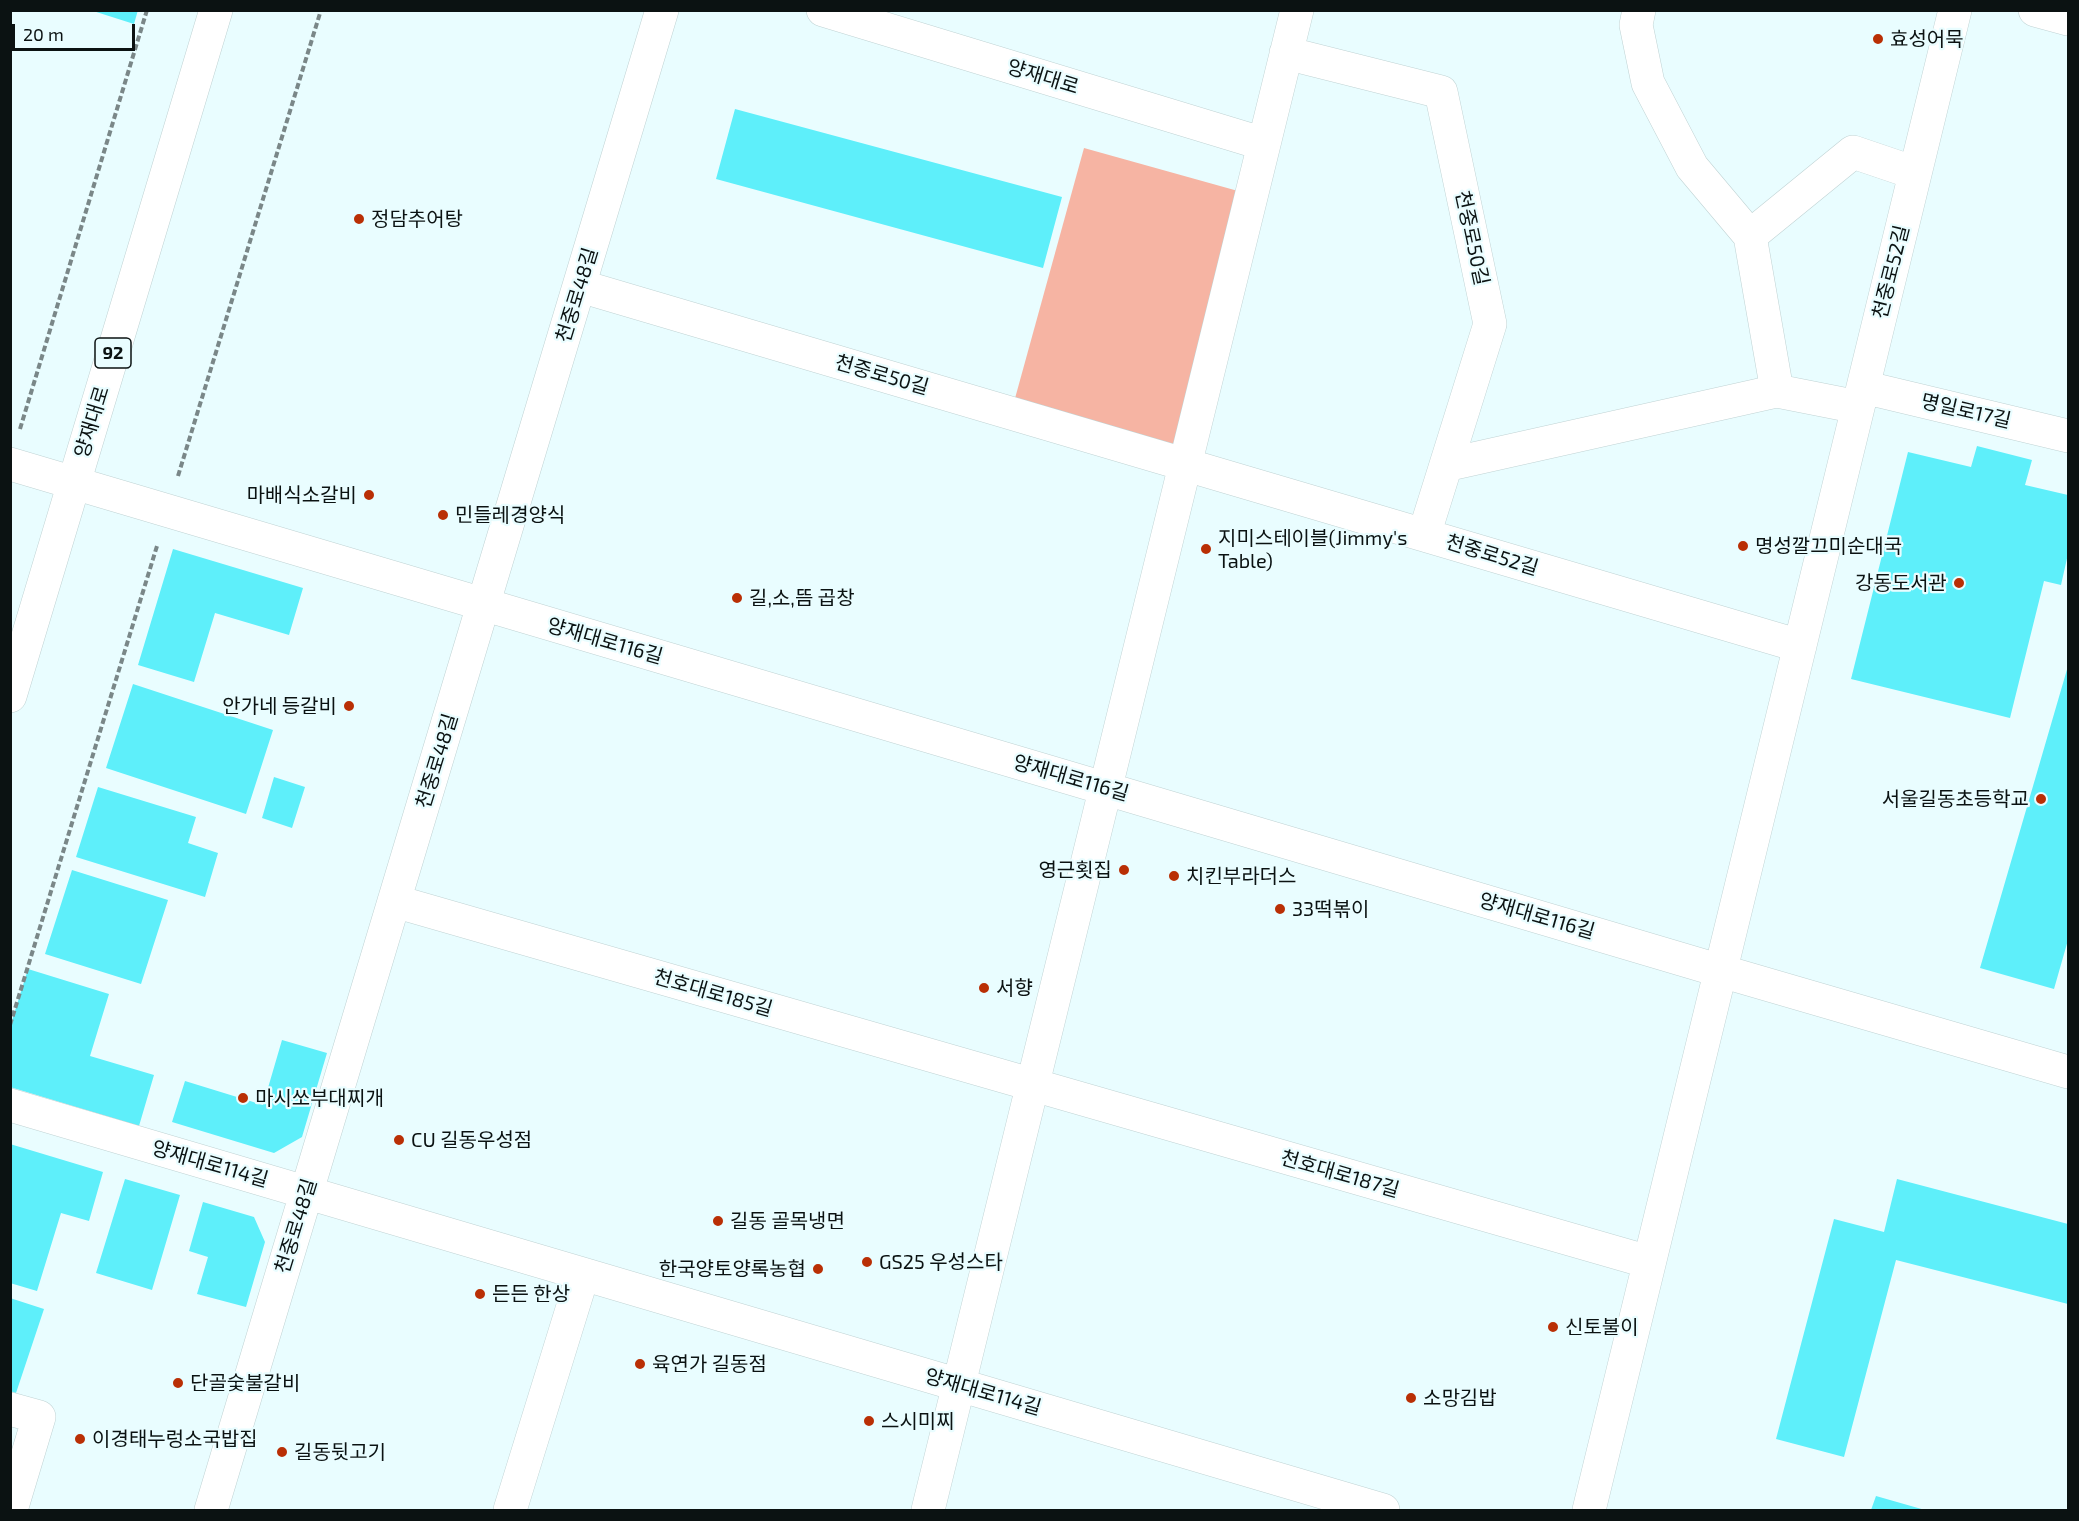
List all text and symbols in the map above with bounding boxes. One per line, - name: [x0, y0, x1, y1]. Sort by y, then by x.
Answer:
- scale bar: [15, 12, 138, 50]
- text: 20 m: [23, 23, 64, 45]
- place label: 효성어묵: [1890, 27, 1964, 51]
- marker: 효성어묵: [1871, 32, 1885, 46]
- street label: 양재대로: [1004, 55, 1082, 99]
- street label: 천중로50길: [1450, 188, 1494, 288]
- place label: 정담추어탕: [371, 207, 463, 231]
- marker: 정담추어탕: [352, 212, 366, 226]
- street label: 천중로52길: [1868, 223, 1914, 321]
- street label: 천중로48길: [551, 245, 603, 345]
- road number: 92: [95, 338, 131, 368]
- street label: 천중로50길: [832, 350, 932, 400]
- street label: 양재대로: [70, 383, 114, 461]
- street label: 명일로17길: [1919, 389, 2013, 433]
- place label: 마배식소갈비: [247, 483, 357, 507]
- marker: 마배식소갈비: [362, 488, 376, 502]
- place label: 민들레경양식: [455, 503, 565, 527]
- marker: 민들레경양식: [436, 508, 450, 522]
- place label: 지미스테이블(Jimmy's Table): [1218, 526, 1407, 573]
- street label: 천중로52길: [1443, 530, 1541, 580]
- place label: 명성깔끄미순대국: [1755, 534, 1902, 558]
- marker: 명성깔끄미순대국: [1736, 539, 1750, 553]
- marker: 지미스테이블(Jimmy's Table): [1199, 542, 1213, 556]
- place label: 강동도서관: [1855, 571, 1947, 595]
- marker: 강동도서관: [1952, 576, 1966, 590]
- place label: 길,소,뜸 곱창: [749, 586, 855, 610]
- marker: 길,소,뜸 곱창: [730, 591, 744, 605]
- street label: 양재대로116길: [544, 613, 666, 669]
- place label: 안가네 등갈비: [222, 694, 337, 718]
- marker: 안가네 등갈비: [342, 699, 356, 713]
- street label: 천중로48길: [411, 711, 463, 811]
- street label: 양재대로116길: [1010, 750, 1132, 806]
- place label: 서울길동초등학교: [1882, 787, 2029, 811]
- marker: 서울길동초등학교: [2034, 792, 2048, 806]
- place label: 영근횟집: [1038, 858, 1112, 882]
- marker: 영근횟집: [1117, 863, 1131, 877]
- place label: 치킨부라더스: [1186, 864, 1296, 888]
- marker: 치킨부라더스: [1167, 869, 1181, 883]
- street label: 양재대로116길: [1476, 888, 1598, 944]
- place label: 33떡볶이: [1292, 897, 1369, 921]
- marker: 33떡볶이: [1273, 902, 1287, 916]
- street label: 천호대로185길: [651, 965, 775, 1021]
- place label: 서향: [996, 976, 1033, 1000]
- marker: 서향: [977, 981, 991, 995]
- place label: 마시쏘부대찌개: [255, 1086, 384, 1110]
- marker: 마시쏘부대찌개: [236, 1091, 250, 1105]
- place label: CU 길동우성점: [411, 1128, 532, 1152]
- marker: CU 길동우성점: [392, 1133, 406, 1147]
- street label: 양재대로114길: [149, 1136, 271, 1192]
- street label: 천호대로187길: [1278, 1146, 1402, 1202]
- street label: 천중로48길: [270, 1176, 322, 1276]
- place label: 길동 골목냉면: [730, 1209, 845, 1233]
- marker: 길동 골목냉면: [711, 1214, 725, 1228]
- place label: GS25 우성스타: [879, 1250, 1003, 1274]
- marker: GS25 우성스타: [860, 1255, 874, 1269]
- place label: 한국양토양록농협: [659, 1257, 806, 1281]
- marker: 한국양토양록농협: [811, 1262, 825, 1276]
- place label: 든든 한상: [492, 1282, 570, 1306]
- marker: 든든 한상: [473, 1287, 487, 1301]
- place label: 신토불이: [1565, 1315, 1639, 1339]
- marker: 신토불이: [1546, 1320, 1560, 1334]
- place label: 육연가 길동점: [652, 1352, 767, 1376]
- marker: 육연가 길동점: [633, 1357, 647, 1371]
- street label: 양재대로114길: [922, 1364, 1044, 1420]
- place label: 단골숯불갈비: [190, 1371, 300, 1395]
- marker: 단골숯불갈비: [171, 1376, 185, 1390]
- place label: 소망김밥: [1423, 1386, 1497, 1410]
- marker: 소망김밥: [1404, 1391, 1418, 1405]
- place label: 스시미찌: [881, 1409, 955, 1433]
- marker: 스시미찌: [862, 1414, 876, 1428]
- place label: 이경태누렁소국밥집: [92, 1427, 258, 1451]
- marker: 이경태누렁소국밥집: [73, 1432, 87, 1446]
- place label: 길동뒷고기: [294, 1440, 386, 1464]
- marker: 길동뒷고기: [275, 1445, 289, 1459]

